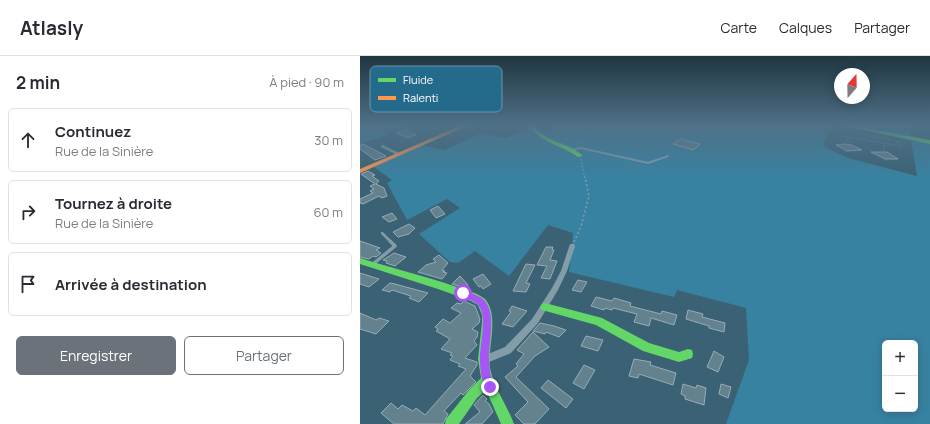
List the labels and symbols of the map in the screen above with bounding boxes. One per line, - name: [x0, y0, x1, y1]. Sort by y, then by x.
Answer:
- legend: [370, 66, 502, 112]
- north arrow: [834, 68, 870, 104]
- text: Fluide: [403, 72, 434, 87]
- text: Ralenti: [403, 90, 438, 105]
- route start: [454, 284, 472, 302]
- route end: [481, 378, 499, 396]

